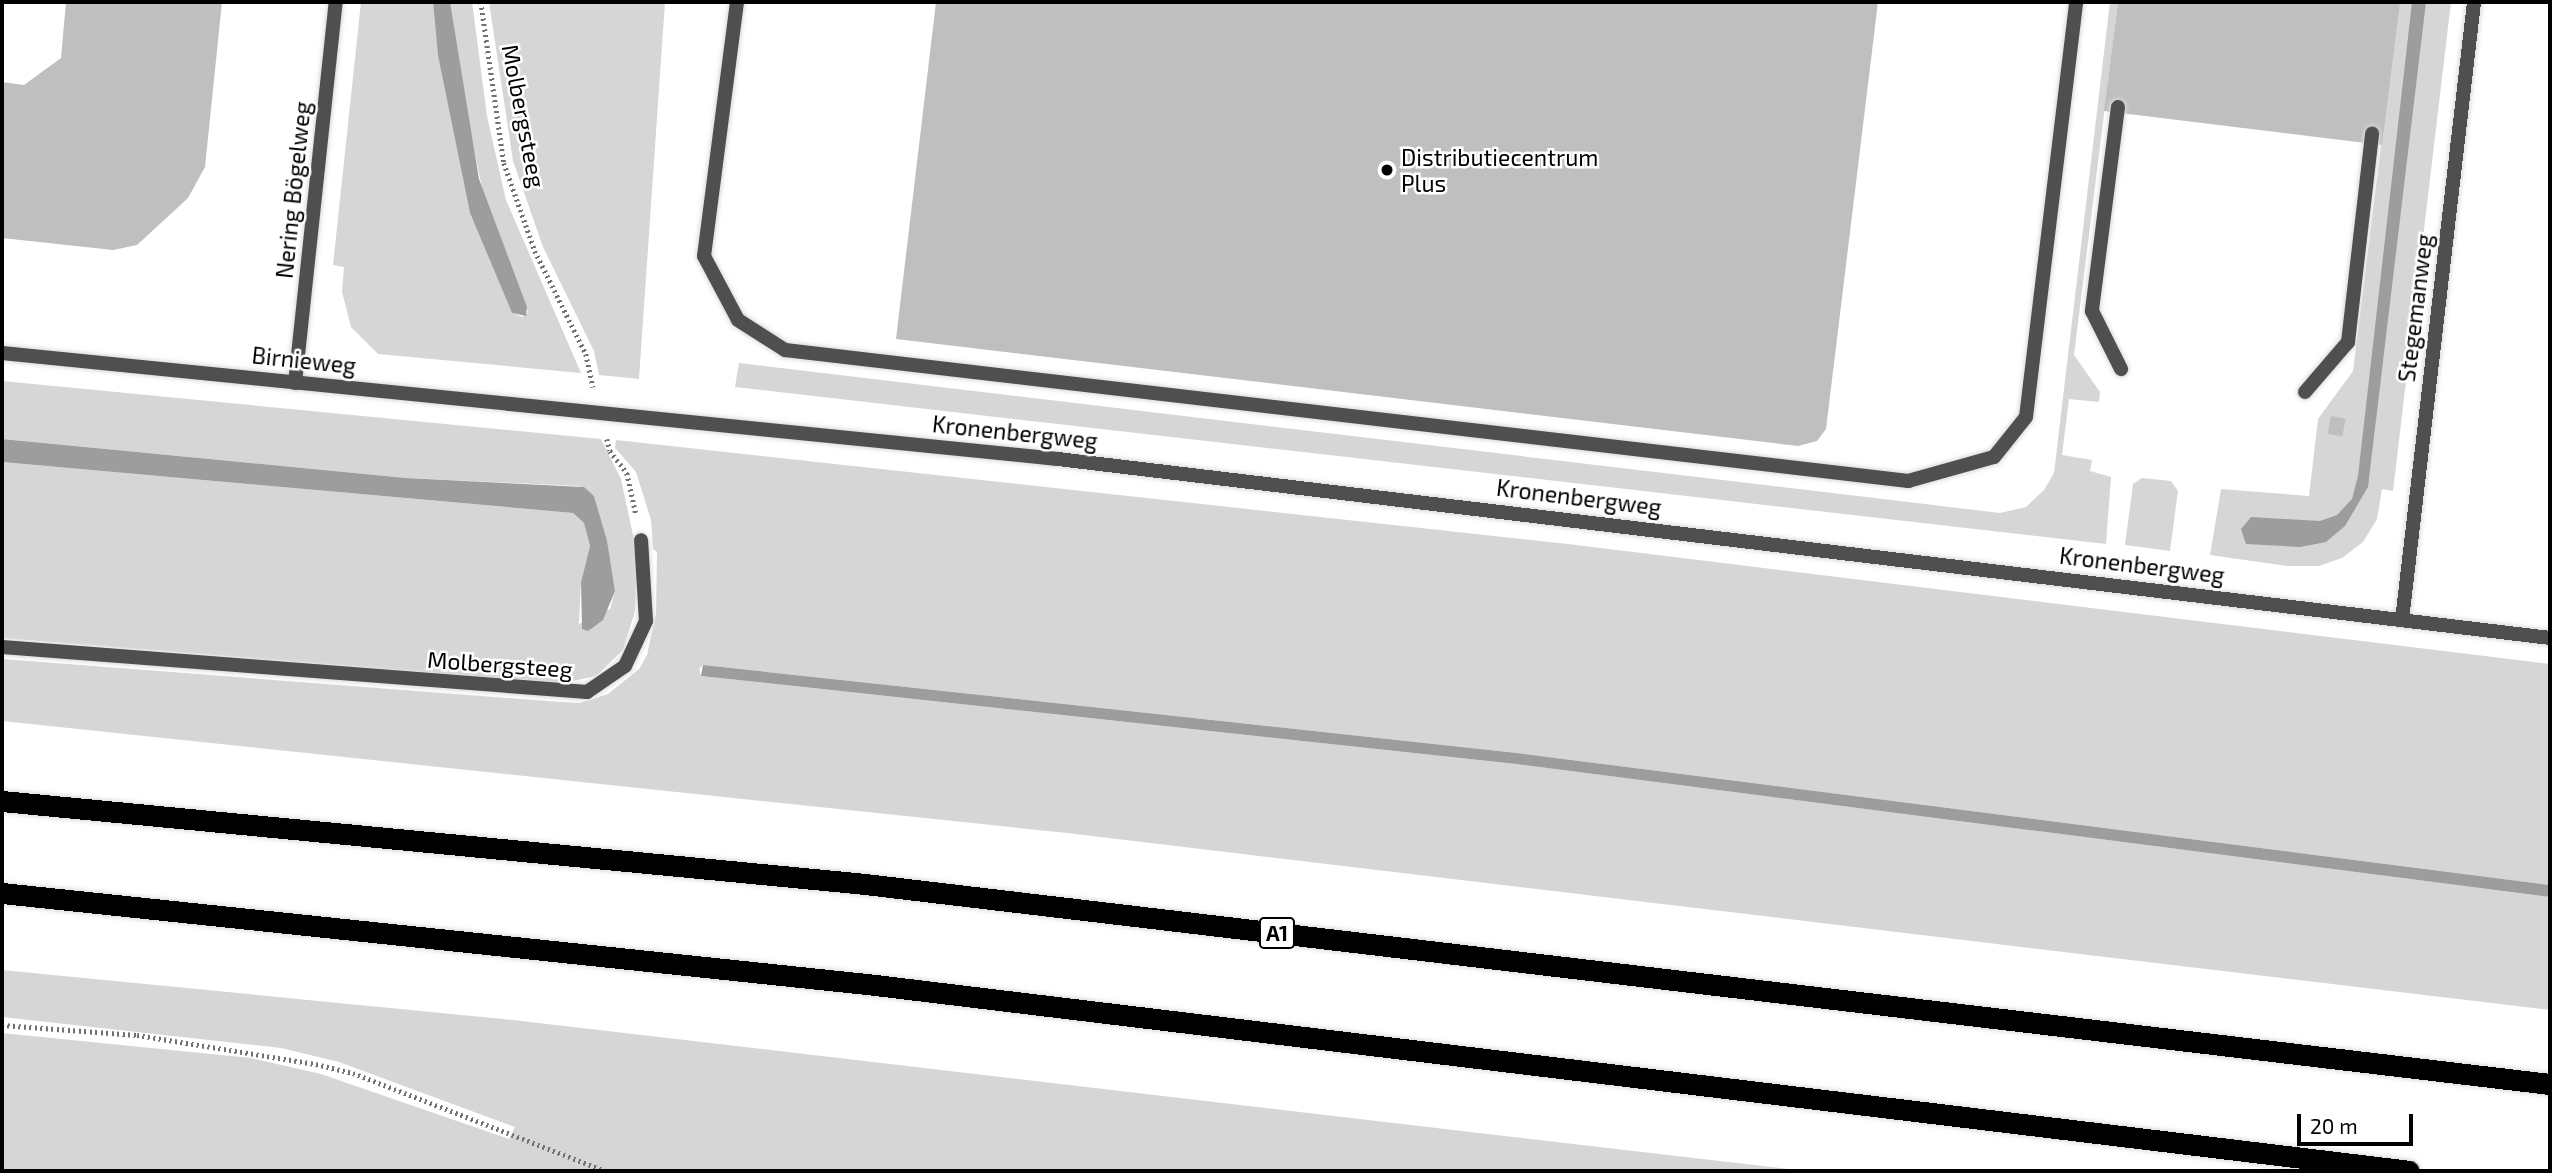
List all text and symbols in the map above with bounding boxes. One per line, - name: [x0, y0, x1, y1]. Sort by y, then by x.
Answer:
- street label: Molbergsteeg: [497, 42, 551, 190]
- street label: Nering Bögelweg: [270, 100, 316, 280]
- place label: Distributiecentrum Plus: [1401, 143, 1598, 197]
- marker: Distributiecentrum Plus: [1379, 162, 1395, 178]
- street label: Stegemanweg: [2392, 232, 2438, 384]
- street label: Birnieweg: [251, 341, 357, 379]
- street label: Kronenbergweg: [931, 410, 1099, 454]
- street label: Kronenbergweg: [1495, 473, 1663, 521]
- street label: Kronenbergweg: [2058, 541, 2226, 589]
- street label: Molbergsteeg: [426, 645, 574, 683]
- road number: A1: [1258, 916, 1296, 950]
- scale bar: [2300, 1100, 2416, 1144]
- text: 20 m: [2310, 1113, 2358, 1138]

